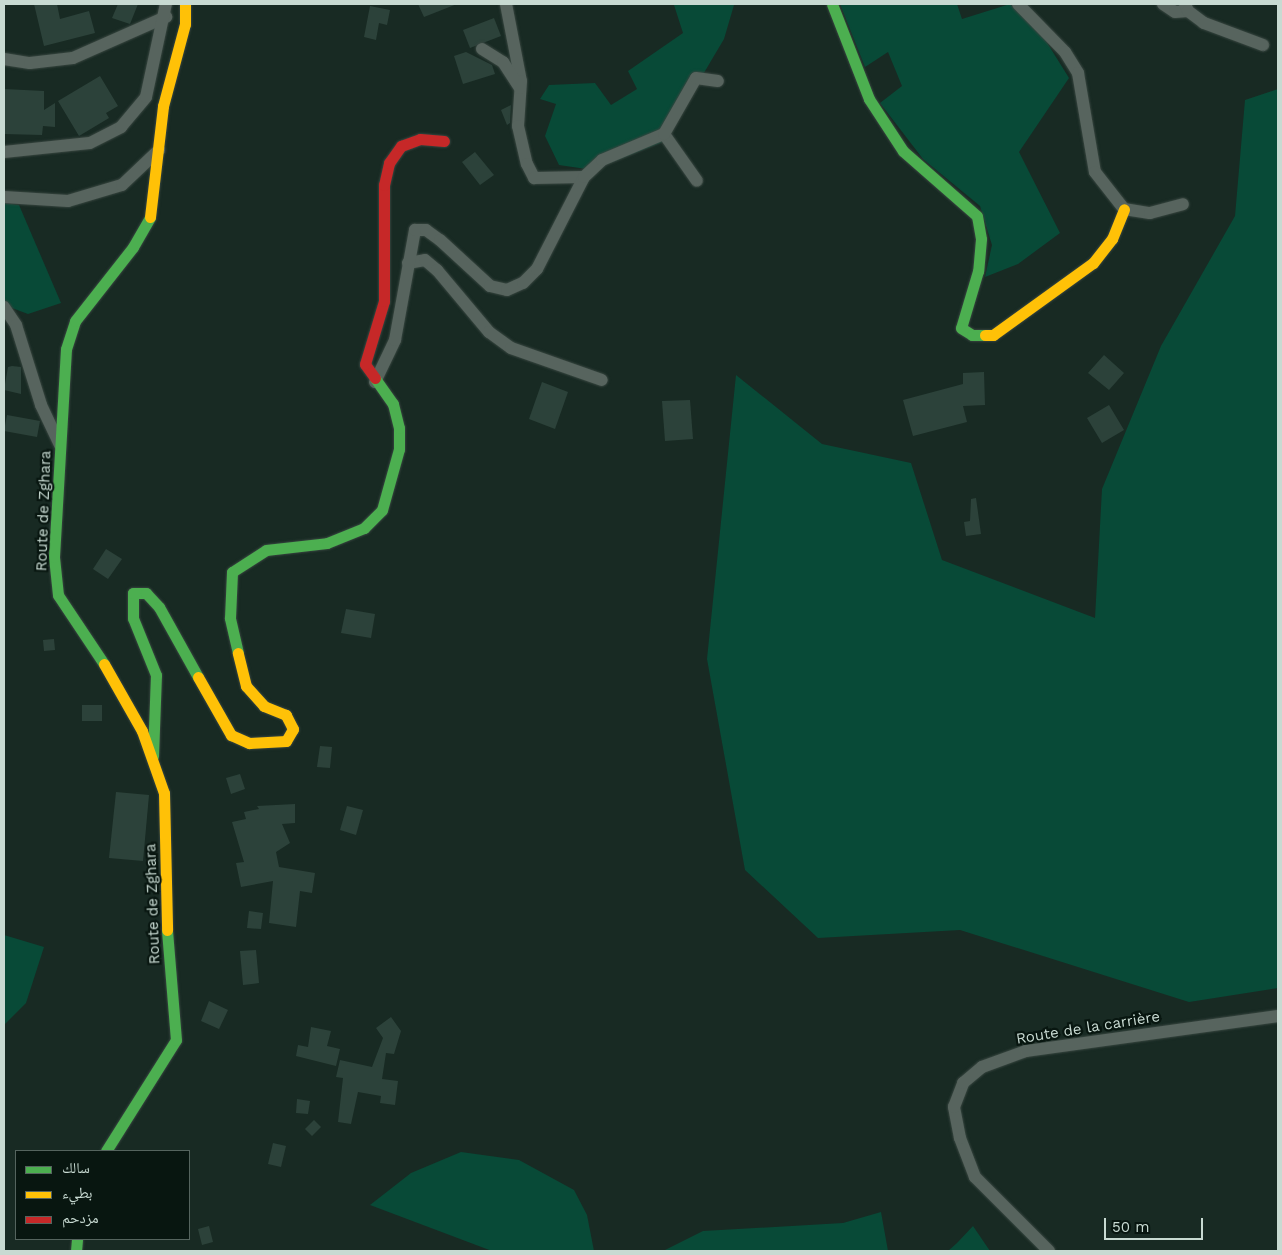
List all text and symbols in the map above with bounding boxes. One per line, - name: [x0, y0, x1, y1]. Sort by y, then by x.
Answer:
- street label: Route de Zghara: [33, 450, 55, 572]
- street label: Route de Zghara: [142, 843, 164, 965]
- street label: Route de la carrière: [1015, 1008, 1161, 1048]
- legend: [15, 1150, 190, 1240]
- text: سالك: [62, 1159, 90, 1177]
- text: بطيء: [62, 1184, 92, 1202]
- scale bar: [1107, 1208, 1206, 1240]
- text: مزدحم: [62, 1209, 99, 1227]
- text: 50 m: [1112, 1218, 1149, 1236]

